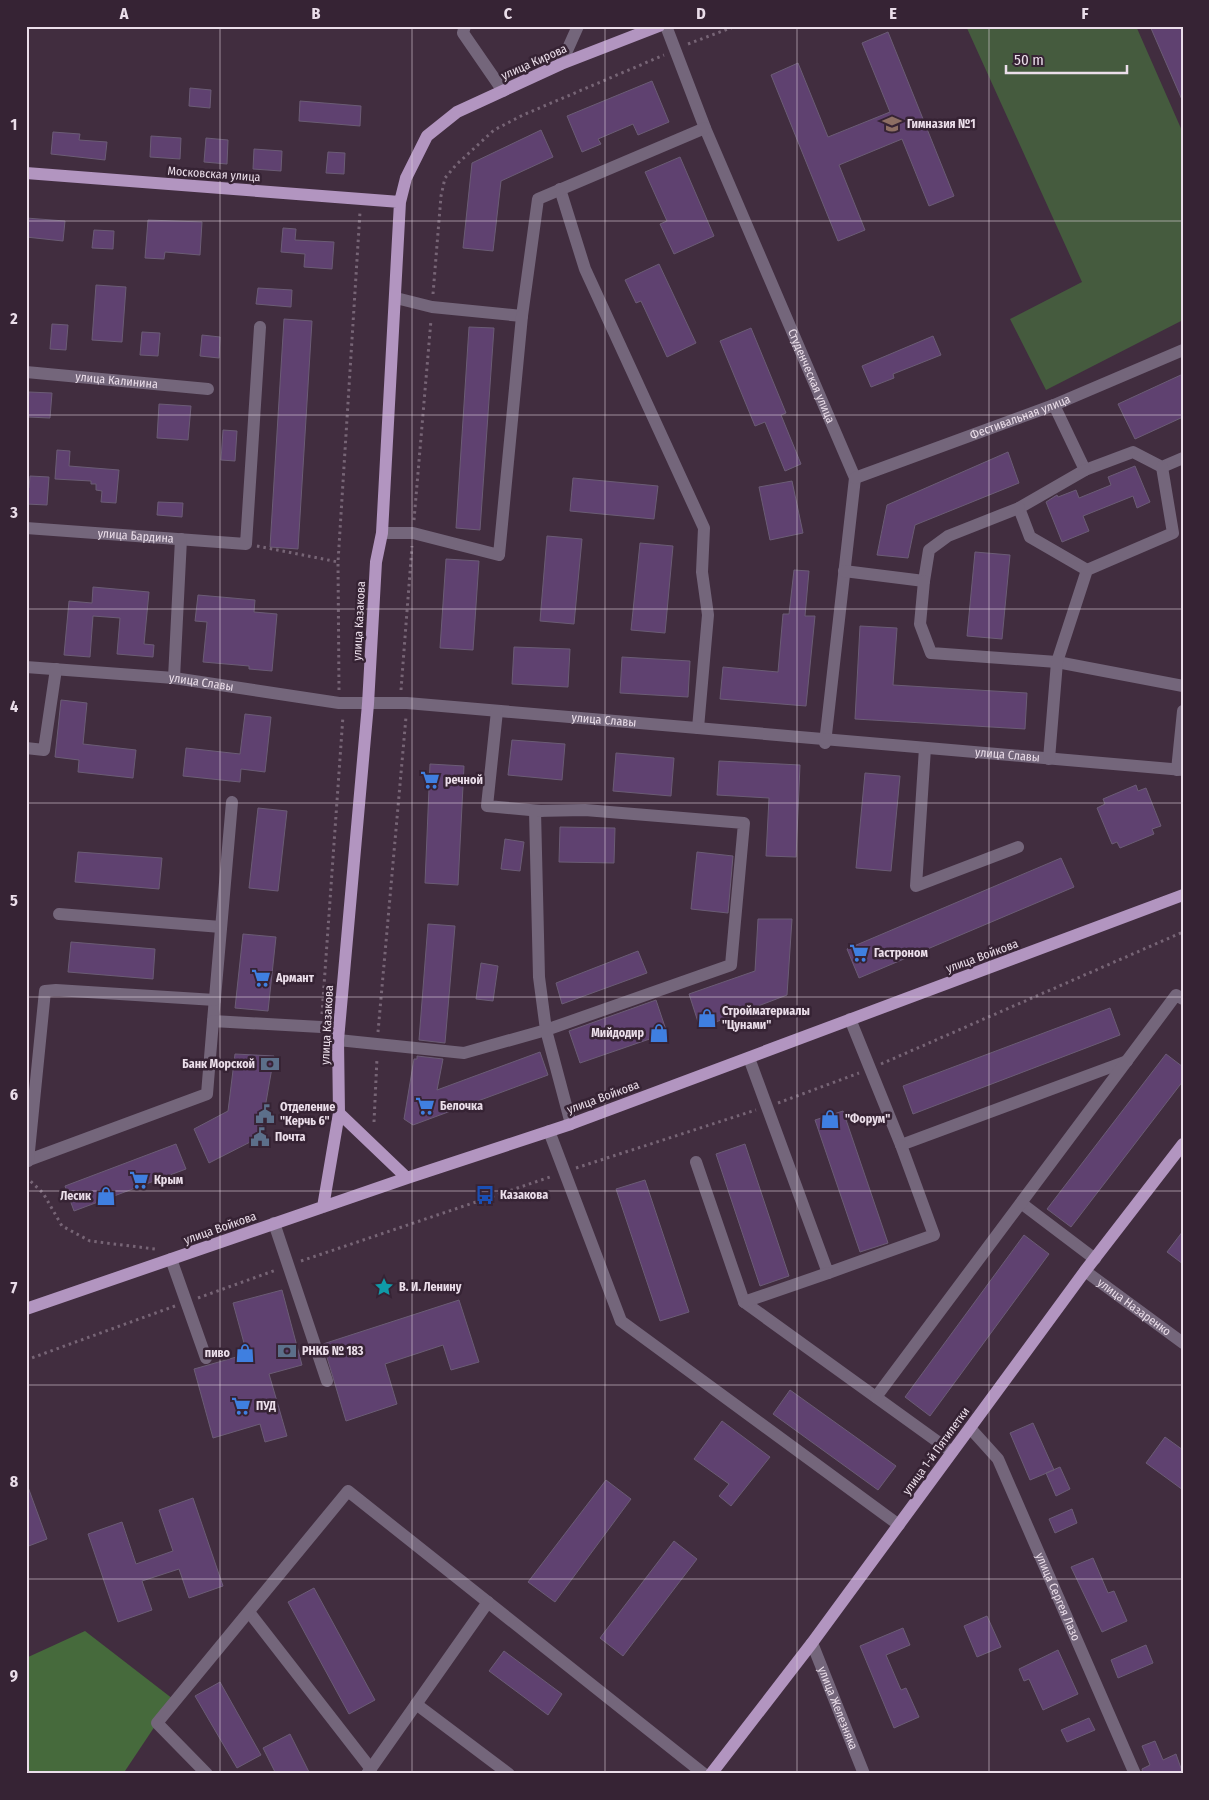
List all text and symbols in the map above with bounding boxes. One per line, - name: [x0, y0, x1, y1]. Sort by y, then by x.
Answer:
- text: A: [119, 4, 129, 23]
- text: B: [312, 4, 321, 23]
- text: C: [504, 4, 513, 23]
- text: D: [696, 4, 706, 23]
- text: E: [889, 4, 897, 23]
- text: F: [1081, 4, 1089, 23]
- street label: улица Кирова: [499, 41, 569, 83]
- scale bar: [1006, 42, 1128, 74]
- text: 50 m: [1014, 51, 1044, 69]
- school or university icon: Гимназия №1: [881, 113, 903, 135]
- text: 1: [11, 115, 17, 134]
- place label: Гимназия №1: [907, 117, 975, 131]
- street label: Московская улица: [167, 164, 261, 184]
- text: 2: [9, 309, 18, 328]
- street label: Студенческая улица: [785, 327, 838, 425]
- street label: улица Калинина: [75, 370, 159, 391]
- street label: Фестивальная улица: [968, 392, 1073, 442]
- text: 3: [9, 503, 18, 522]
- street label: улица Бардина: [97, 526, 174, 546]
- street label: улица Казакова: [350, 581, 368, 661]
- street label: улица Славы: [169, 671, 235, 694]
- text: 4: [10, 697, 18, 716]
- street label: улица Славы: [571, 710, 637, 730]
- street label: улица Славы: [974, 745, 1041, 765]
- supermarket icon: речной: [419, 769, 441, 791]
- place label: речной: [445, 773, 483, 787]
- text: 5: [10, 891, 18, 910]
- street label: улица Войкова: [944, 936, 1020, 976]
- supermarket icon: Гастроном: [848, 942, 870, 964]
- place label: Гастроном: [874, 946, 928, 960]
- supermarket icon: Армант: [250, 967, 272, 989]
- place label: Армант: [275, 971, 315, 985]
- street label: улица Казакова: [318, 985, 336, 1065]
- place label: Стройматериалы "Цунами": [722, 1004, 810, 1032]
- shop icon: Стройматериалы "Цунами": [696, 1007, 718, 1029]
- shop icon: Мийдодир: [648, 1022, 670, 1044]
- place label: Мийдодир: [591, 1026, 644, 1040]
- bank icon: Банк Морской: [259, 1053, 281, 1075]
- place label: Банк Морской: [182, 1057, 255, 1071]
- street label: улица Войкова: [565, 1077, 641, 1117]
- text: 6: [10, 1085, 18, 1104]
- supermarket icon: Белочка: [414, 1095, 436, 1117]
- place label: Белочка: [440, 1099, 483, 1113]
- place label: Отделение "Керчь 6": [280, 1100, 335, 1128]
- public building icon: Отделение "Керчь 6": [254, 1103, 276, 1125]
- shop icon: "Форум": [819, 1108, 841, 1130]
- place label: "Форум": [845, 1112, 890, 1126]
- public building icon: Почта: [249, 1126, 271, 1148]
- place label: Почта: [275, 1130, 305, 1144]
- supermarket icon: Крым: [128, 1169, 150, 1191]
- place label: Крым: [154, 1173, 184, 1187]
- bus stop icon: Казакова: [474, 1184, 496, 1206]
- shop icon: Лесик: [95, 1185, 117, 1207]
- place label: Казакова: [500, 1188, 548, 1202]
- place label: Лесик: [60, 1189, 92, 1203]
- street label: улица Войкова: [182, 1209, 258, 1247]
- street label: улица Назаренко: [1095, 1275, 1174, 1339]
- place icon: В. И. Ленину: [373, 1276, 395, 1298]
- text: 7: [11, 1278, 18, 1297]
- place label: В. И. Ленину: [399, 1280, 462, 1294]
- bank icon: РНКБ № 183: [276, 1340, 298, 1362]
- shop icon: пиво: [234, 1342, 256, 1364]
- place label: РНКБ № 183: [302, 1344, 364, 1358]
- place label: пиво: [205, 1346, 231, 1360]
- supermarket icon: ПУД: [230, 1395, 252, 1417]
- place label: ПУД: [256, 1399, 276, 1413]
- street label: улица 1-й Пятилетки: [900, 1405, 972, 1497]
- text: 8: [10, 1472, 19, 1491]
- street label: улица Сергея Лазо: [1033, 1551, 1083, 1643]
- street label: улица Железняка: [815, 1664, 861, 1752]
- text: 9: [10, 1666, 18, 1685]

